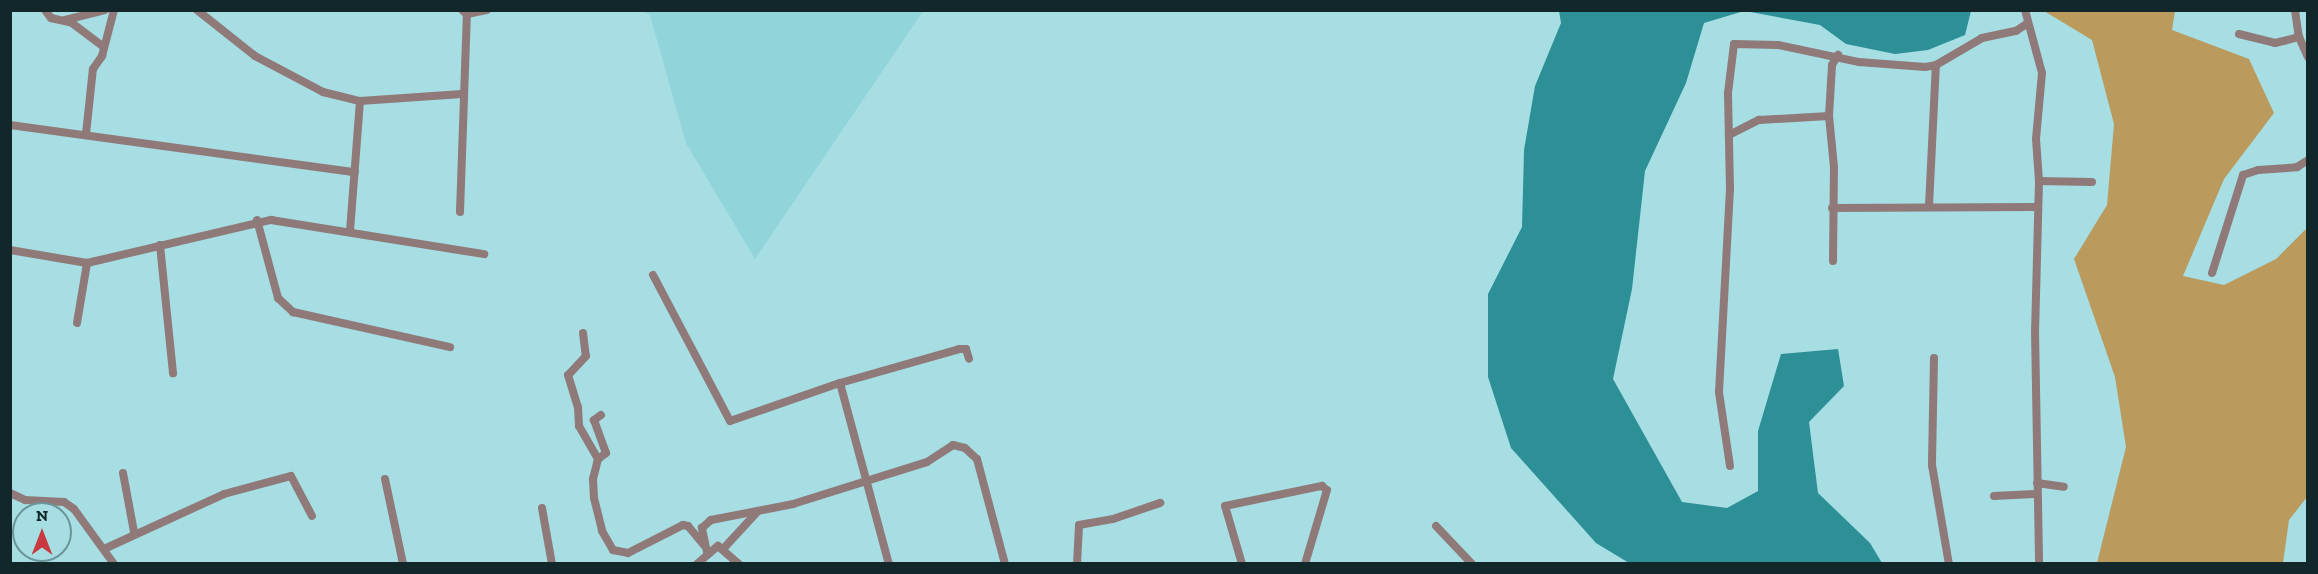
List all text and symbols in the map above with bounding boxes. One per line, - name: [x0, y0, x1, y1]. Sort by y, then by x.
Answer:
- north arrow: [12, 502, 72, 562]
- text: N: [36, 506, 48, 525]

